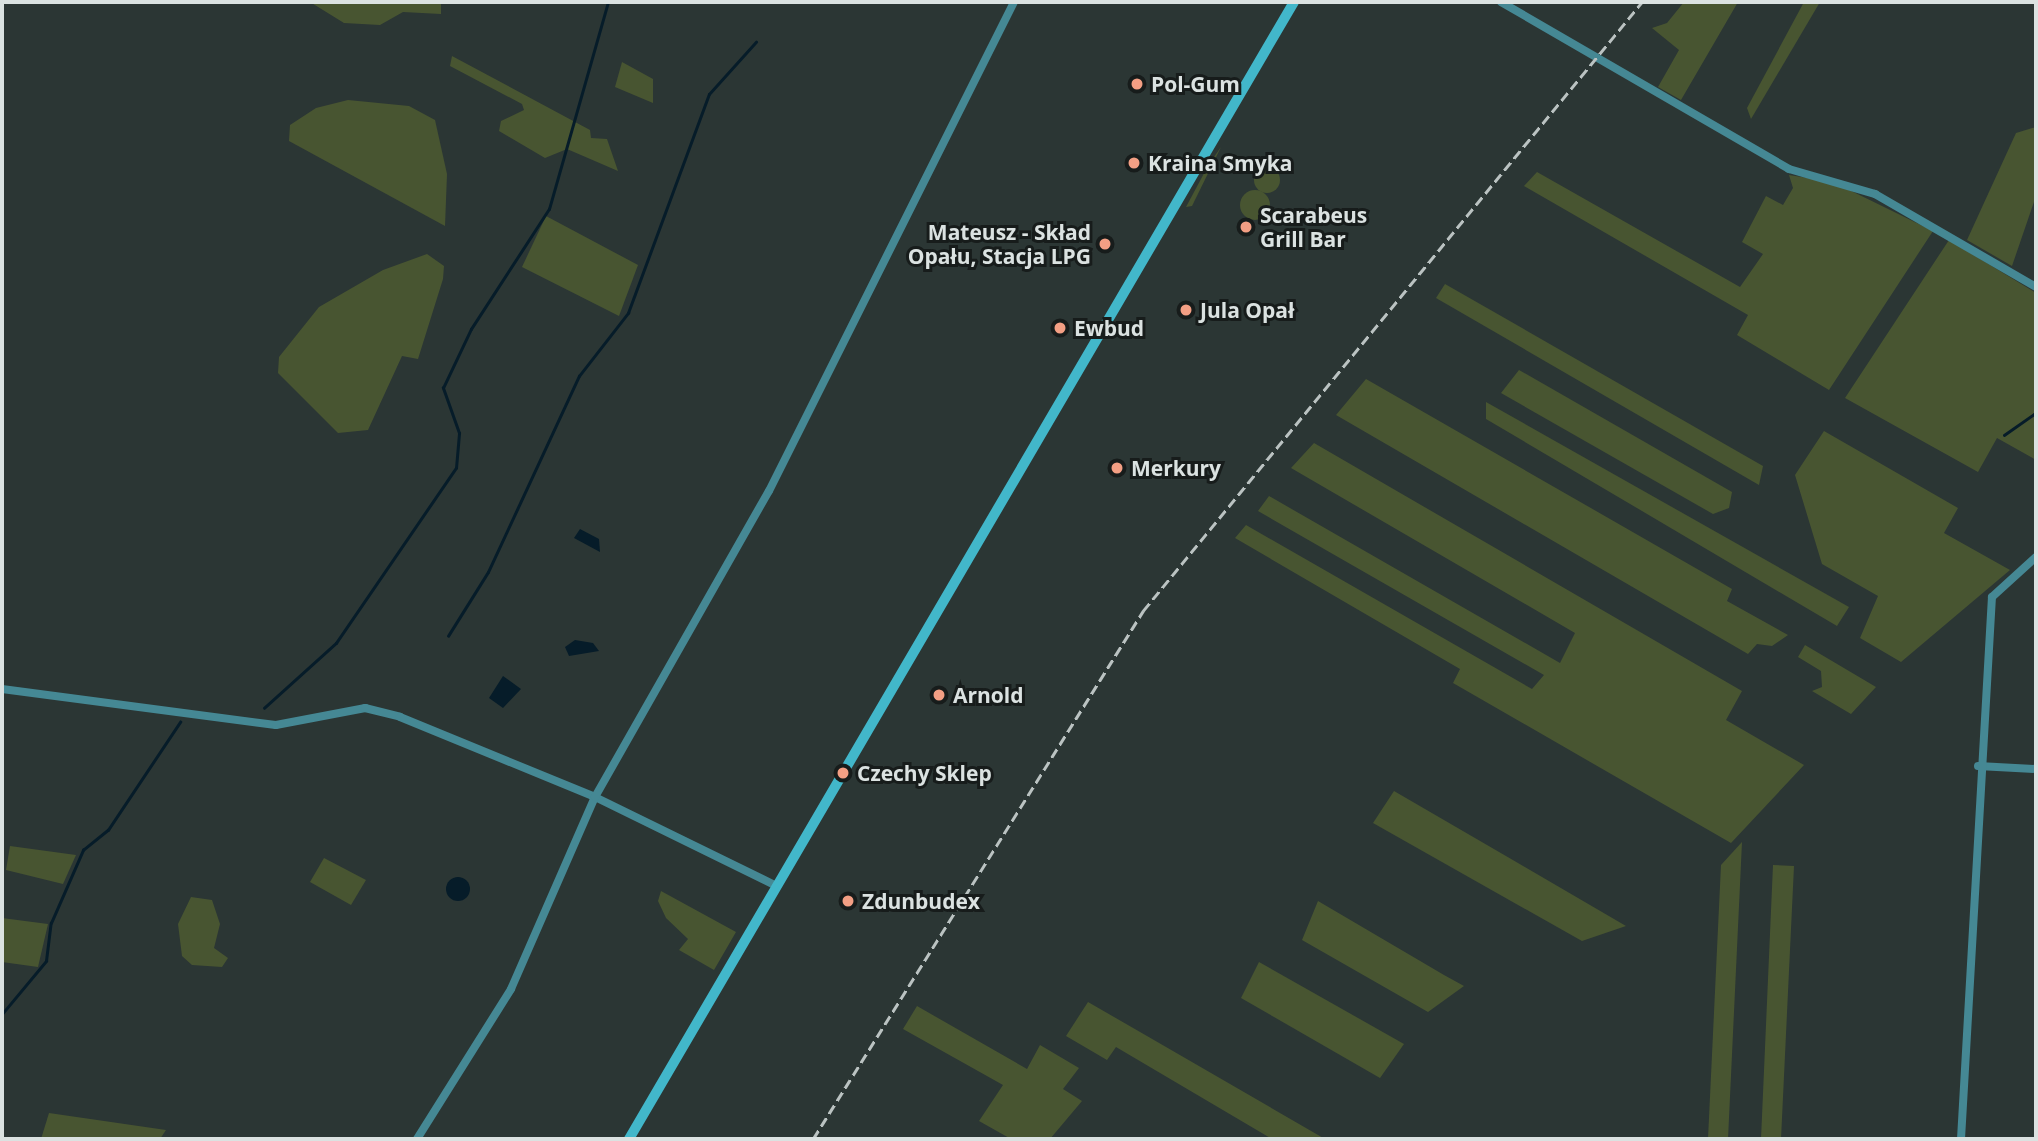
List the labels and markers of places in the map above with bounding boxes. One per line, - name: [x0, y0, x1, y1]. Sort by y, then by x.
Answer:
- place label: Pol-Gum: [1151, 71, 1240, 97]
- marker: Pol-Gum: [1129, 76, 1145, 92]
- place label: Kraina Smyka: [1148, 150, 1292, 176]
- marker: Kraina Smyka: [1126, 155, 1142, 171]
- place label: Scarabeus Grill Bar: [1260, 202, 1367, 252]
- place label: Mateusz - Skład Opału, Stacja LPG: [908, 219, 1091, 269]
- marker: Scarabeus Grill Bar: [1238, 219, 1254, 235]
- marker: Mateusz - Skład Opału, Stacja LPG: [1097, 236, 1113, 252]
- place label: Jula Opał: [1200, 297, 1294, 323]
- marker: Jula Opał: [1178, 302, 1194, 318]
- place label: Ewbud: [1074, 315, 1144, 341]
- marker: Ewbud: [1052, 320, 1068, 336]
- place label: Merkury: [1131, 455, 1221, 481]
- marker: Merkury: [1109, 460, 1125, 476]
- place label: Arnold: [953, 682, 1024, 708]
- marker: Arnold: [931, 687, 947, 703]
- place label: Czechy Sklep: [857, 760, 992, 786]
- marker: Czechy Sklep: [835, 765, 851, 781]
- place label: Zdunbudex: [862, 888, 980, 914]
- marker: Zdunbudex: [840, 893, 856, 909]

